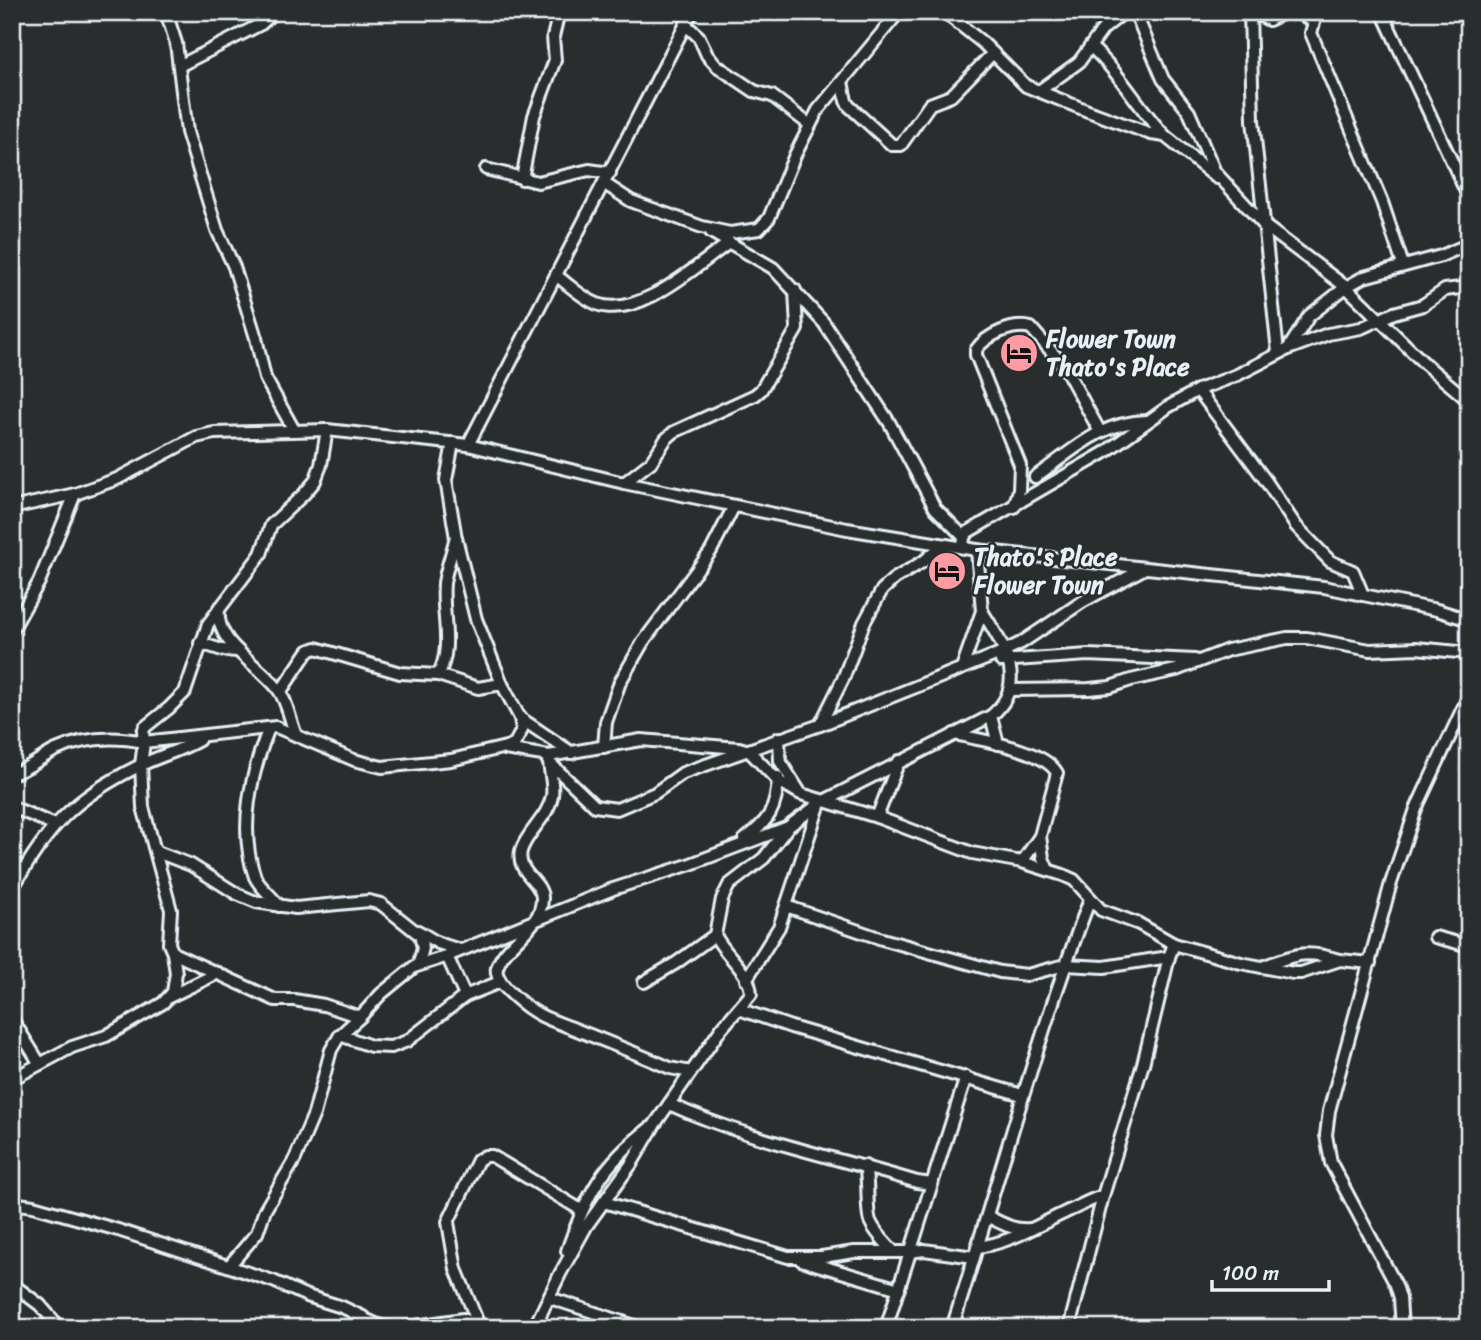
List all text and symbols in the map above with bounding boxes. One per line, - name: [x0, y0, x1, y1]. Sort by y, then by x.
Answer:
- place label: Flower Town Thato's Place: [1045, 318, 1190, 388]
- hotel icon: Flower Town Thato's Place: [998, 332, 1040, 374]
- place label: Thato's Place Flower Town: [973, 536, 1118, 606]
- hotel icon: Thato's Place Flower Town: [926, 550, 968, 592]
- scale bar: [1212, 1249, 1329, 1293]
- text: 100 m: [1222, 1254, 1279, 1292]

